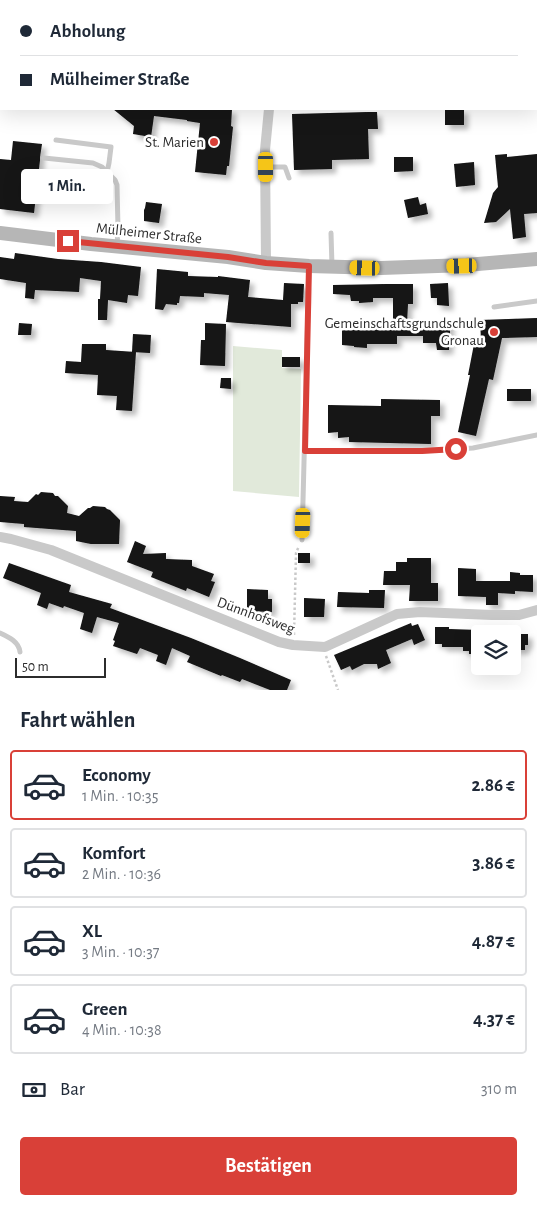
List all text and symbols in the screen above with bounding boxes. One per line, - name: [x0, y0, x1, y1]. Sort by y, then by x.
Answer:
- text: Abholung: [50, 22, 125, 41]
- text: Mülheimer Straße: [50, 70, 189, 89]
- place label: St. Marien: [145, 135, 204, 150]
- marker: St. Marien: [208, 136, 220, 148]
- car: [258, 152, 273, 182]
- callout: 1 Min.: [22, 168, 114, 204]
- text: 1 Min.: [48, 178, 86, 194]
- street label: Mülheimer Straße: [95, 220, 203, 247]
- route end: [57, 230, 79, 252]
- car: [446, 258, 477, 274]
- car: [349, 260, 380, 276]
- place label: Gemeinschaftsgrundschule Gronau: [325, 316, 484, 348]
- marker: Gemeinschaftsgrundschule Gronau: [488, 326, 500, 338]
- route start: [445, 438, 467, 460]
- car: [294, 508, 311, 538]
- street label: Dünnhofsweg: [215, 594, 297, 637]
- map controls: [471, 625, 521, 675]
- button: layers: [471, 625, 521, 675]
- scale bar: [15, 655, 106, 678]
- text: 50 m: [22, 660, 49, 674]
- text: Fahrt wählen: [20, 709, 135, 731]
- icon: car: [22, 763, 67, 808]
- text: Economy: [82, 766, 151, 785]
- text: 2.86 €: [471, 776, 515, 795]
- text: 1 Min. · 10:35: [82, 788, 158, 804]
- icon: car: [22, 841, 67, 886]
- text: Komfort: [82, 844, 146, 863]
- text: 3.86 €: [472, 854, 515, 873]
- text: 2 Min. · 10:36: [82, 866, 161, 882]
- icon: car: [22, 919, 67, 964]
- text: XL: [82, 922, 102, 941]
- text: 4.87 €: [472, 932, 515, 951]
- text: 3 Min. · 10:37: [82, 944, 159, 960]
- icon: car: [22, 997, 67, 1042]
- text: Green: [82, 1000, 128, 1019]
- text: 4.37 €: [473, 1010, 515, 1029]
- text: 4 Min. · 10:38: [82, 1022, 162, 1038]
- icon: cash: [20, 1076, 48, 1104]
- text: Bar: [60, 1080, 85, 1099]
- text: 310 m: [481, 1081, 517, 1097]
- button: Bestätigen: [20, 1137, 517, 1195]

